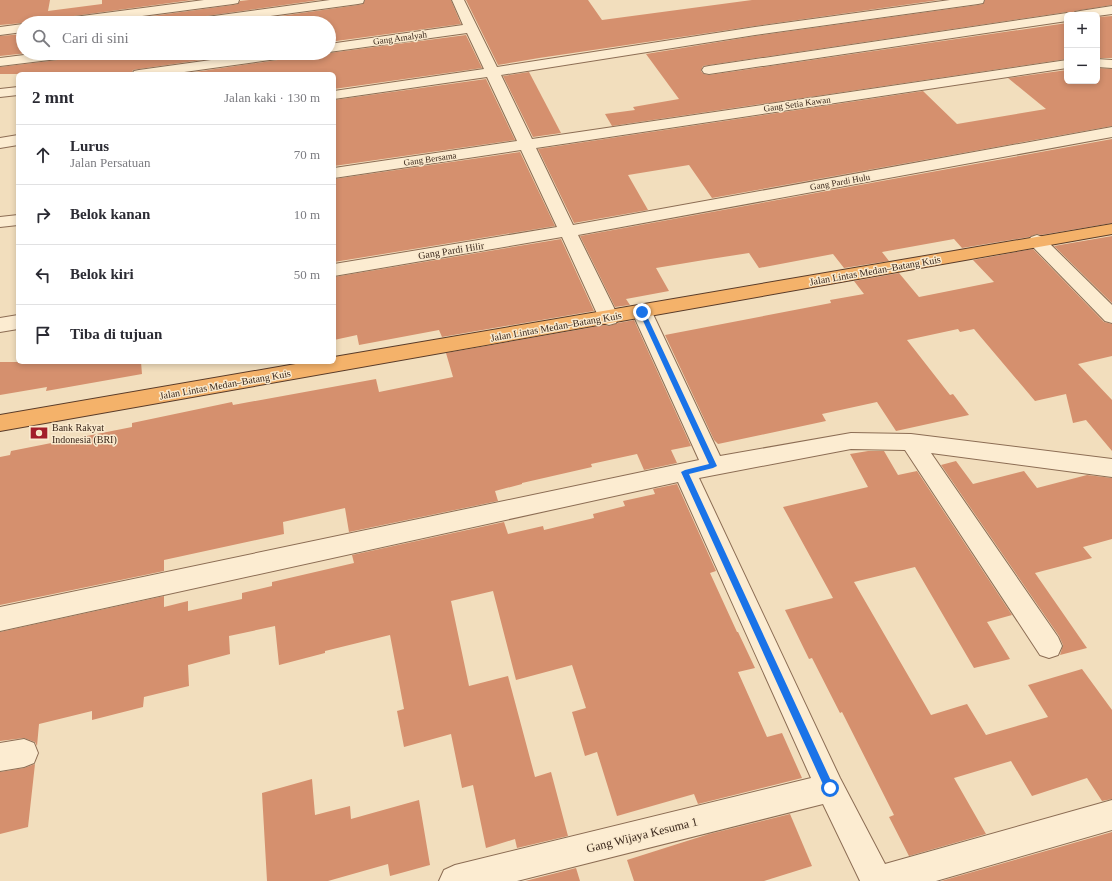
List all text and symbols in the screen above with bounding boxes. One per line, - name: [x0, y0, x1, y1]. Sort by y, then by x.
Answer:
- map controls: [1064, 12, 1100, 84]
- button: +: [1064, 12, 1100, 48]
- search box: [16, 16, 336, 60]
- icon: search: [30, 27, 52, 49]
- street label: Gang Amalyah: [372, 29, 428, 47]
- text: Cari di sini: [62, 30, 129, 46]
- button: −: [1064, 48, 1100, 84]
- text: 2 mnt: [32, 88, 74, 107]
- text: Jalan kaki · 130 m: [224, 90, 320, 105]
- street label: Gang Setia Kawan: [763, 94, 832, 114]
- text: Lurus: [70, 138, 109, 154]
- icon: ahead: [32, 144, 54, 166]
- text: 70 m: [294, 147, 320, 162]
- street label: Gang Bersama: [403, 150, 457, 168]
- text: Jalan Persatuan: [70, 155, 151, 170]
- street label: Gang Pardi Hulu: [809, 172, 871, 192]
- icon: right: [32, 204, 54, 226]
- text: Belok kanan: [70, 206, 150, 222]
- text: 10 m: [294, 207, 320, 222]
- street label: Gang Pardi Hilir: [417, 240, 486, 261]
- street label: Jalan Lintas Medan–Batang Kuis: [809, 254, 942, 287]
- icon: left: [32, 264, 54, 286]
- text: Belok kiri: [70, 266, 134, 282]
- text: 50 m: [294, 267, 320, 282]
- route end: [633, 303, 651, 321]
- street label: Jalan Lintas Medan–Batang Kuis: [490, 310, 623, 343]
- icon: arrive: [32, 324, 54, 346]
- text: Tiba di tujuan: [70, 326, 162, 342]
- street label: Jalan Lintas Medan–Batang Kuis: [159, 368, 292, 401]
- place label: Bank Rakyat Indonesia (BRI): [52, 422, 117, 446]
- bank icon: Bank Rakyat Indonesia (BRI): [29, 423, 49, 443]
- route start: [821, 779, 839, 797]
- street label: Gang Wijaya Kesuma 1: [585, 814, 699, 856]

